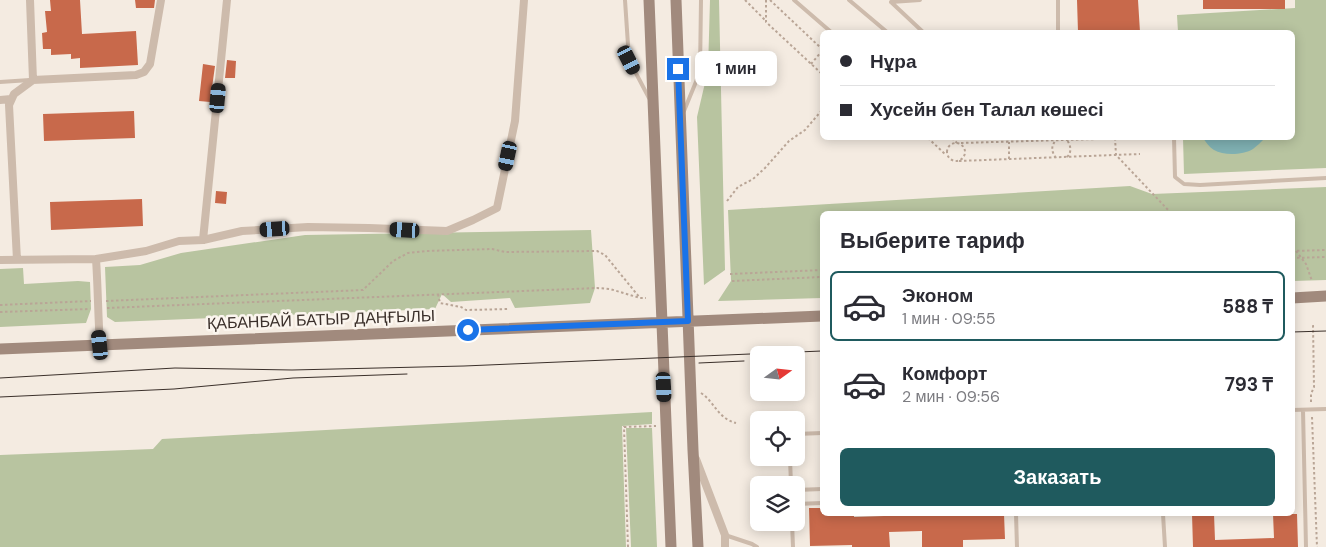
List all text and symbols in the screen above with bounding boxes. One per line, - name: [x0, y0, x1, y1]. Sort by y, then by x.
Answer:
- car: [615, 43, 642, 77]
- text: Нұра: [870, 49, 916, 74]
- callout: 1 мин: [696, 52, 778, 86]
- route end: [667, 58, 689, 80]
- text: 1 мин: [716, 58, 756, 79]
- car: [209, 82, 226, 114]
- text: Хусейн бен Талал көшесі: [870, 97, 1104, 122]
- car: [497, 140, 518, 172]
- car: [259, 220, 290, 238]
- car: [389, 222, 420, 238]
- text: Выберите тариф: [840, 226, 1025, 255]
- text: Эконом: [902, 283, 973, 308]
- icon: car: [842, 284, 887, 329]
- text: 588 ₸: [1222, 294, 1273, 319]
- street label: ҚАБАНБАЙ БАТЫР ДАҢҒЫЛЫ: [207, 305, 435, 334]
- text: 1 мин · 09:55: [902, 308, 995, 329]
- route start: [457, 319, 479, 341]
- car: [90, 329, 109, 361]
- north arrow: [750, 346, 805, 401]
- map controls: [750, 346, 805, 531]
- text: Комфорт: [902, 361, 987, 386]
- icon: car: [842, 362, 887, 407]
- car: [655, 372, 672, 402]
- text: 793 ₸: [1225, 372, 1273, 397]
- text: 2 мин · 09:56: [902, 386, 1000, 407]
- button: locate: [750, 411, 805, 466]
- button: Заказать: [840, 448, 1275, 506]
- button: layers: [750, 476, 805, 531]

